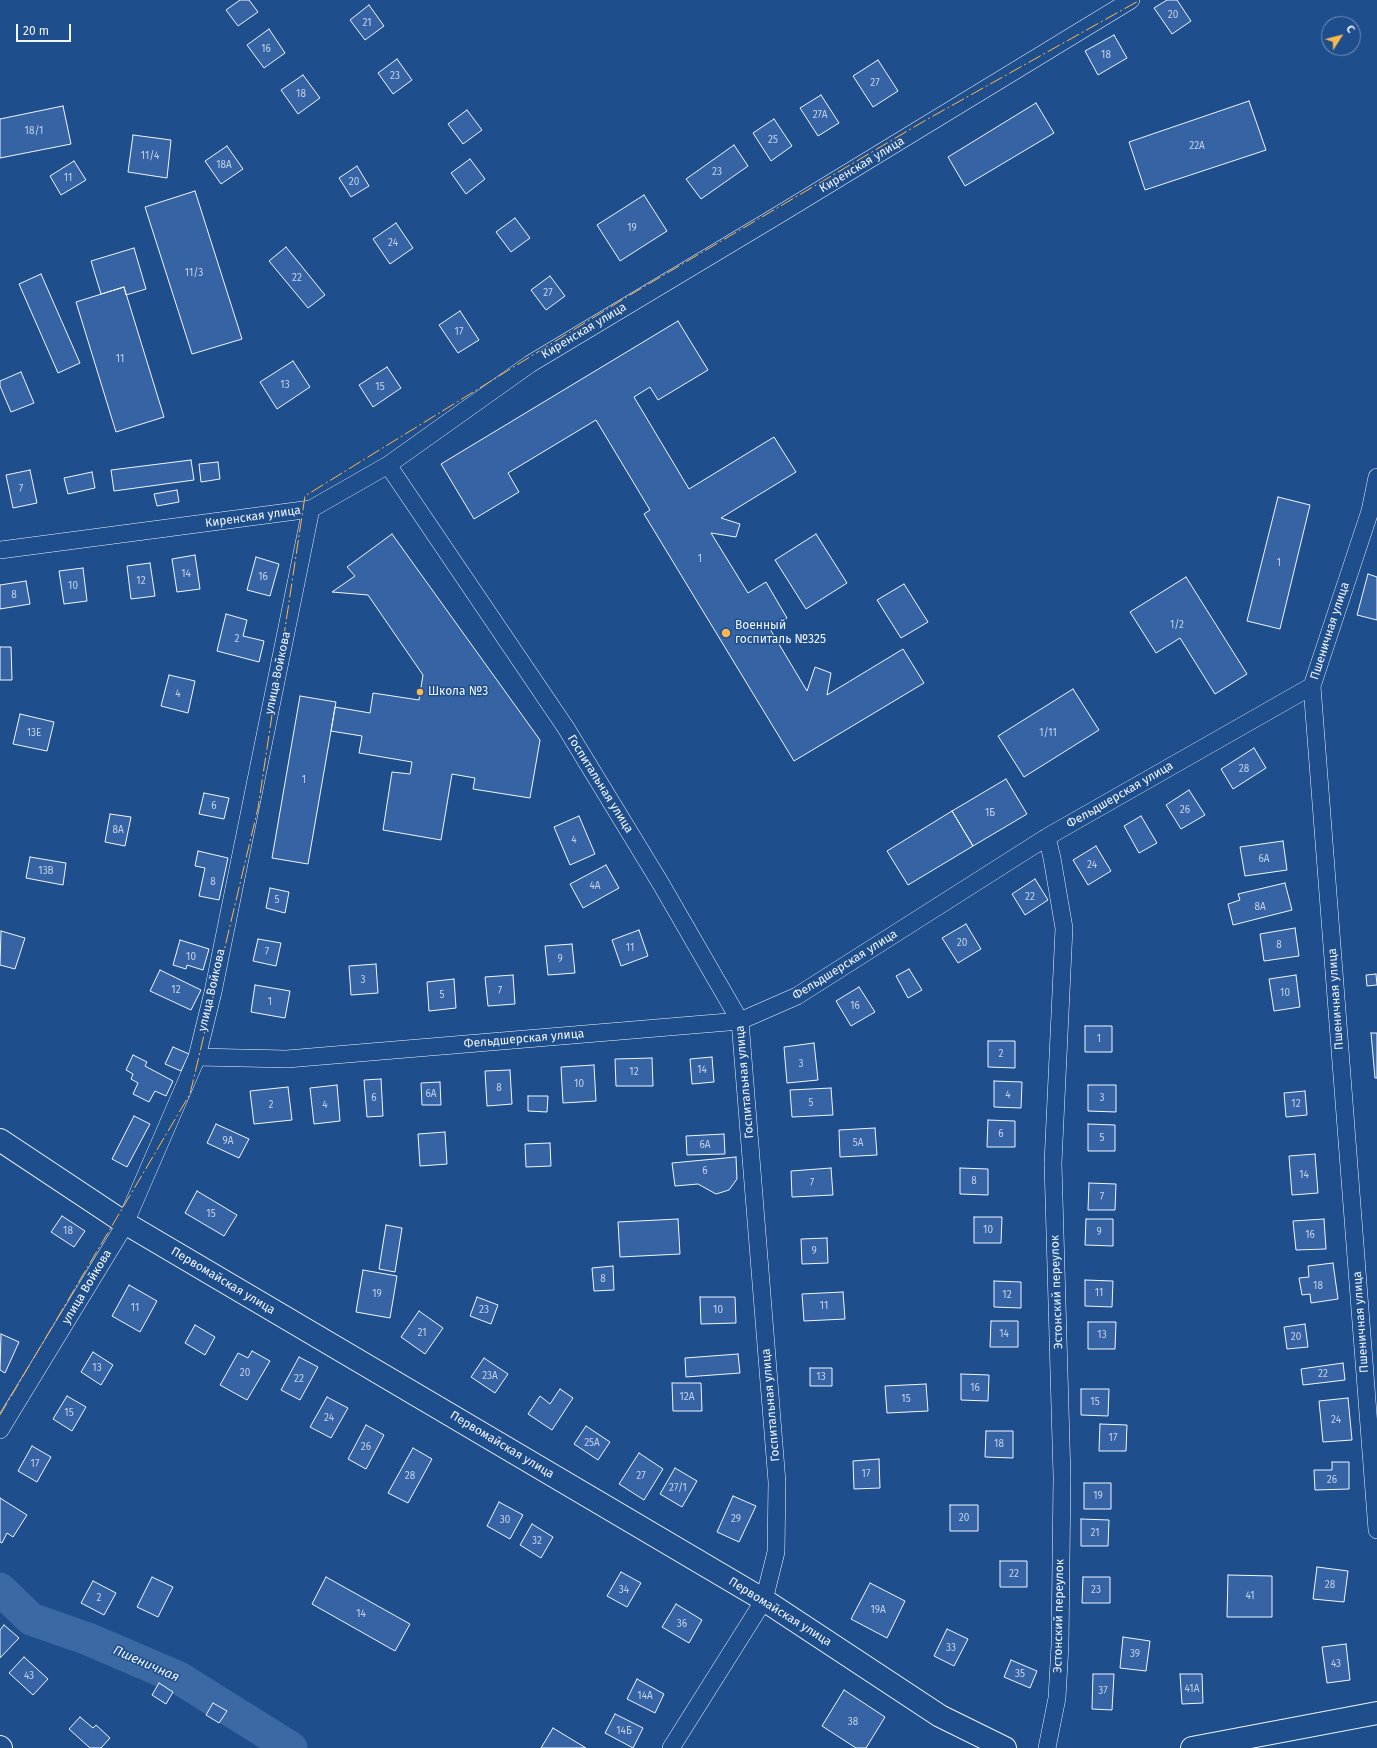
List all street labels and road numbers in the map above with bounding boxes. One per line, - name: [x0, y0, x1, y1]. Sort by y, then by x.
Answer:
- street label: Киренская улица: [817, 134, 907, 196]
- street label: Киренская улица: [539, 300, 629, 362]
- street label: Киренская улица: [204, 503, 302, 531]
- street label: Пшеничная улица: [1307, 580, 1353, 682]
- street label: улица Войкова: [262, 630, 294, 716]
- street label: Госпитальная улица: [564, 732, 636, 836]
- street label: Фельдшерская улица: [1064, 759, 1176, 831]
- street label: Фельдшерская улица: [790, 927, 900, 1003]
- street label: улица Войкова: [195, 947, 229, 1033]
- street label: Пшеничная улица: [1325, 948, 1347, 1050]
- street label: Госпитальная улица: [733, 1025, 757, 1139]
- street label: Фельдшерская улица: [463, 1027, 585, 1051]
- street label: Эстонский переулок: [1048, 1235, 1066, 1349]
- street label: Первомайская улица: [168, 1244, 278, 1318]
- street label: улица Войкова: [59, 1247, 115, 1327]
- street label: Пшеничная улица: [1350, 1271, 1372, 1373]
- street label: Госпитальная улица: [759, 1348, 783, 1462]
- street label: Первомайская улица: [447, 1408, 557, 1482]
- street label: Эстонский переулок: [1051, 1559, 1067, 1673]
- street label: Первомайская улица: [726, 1574, 834, 1650]

